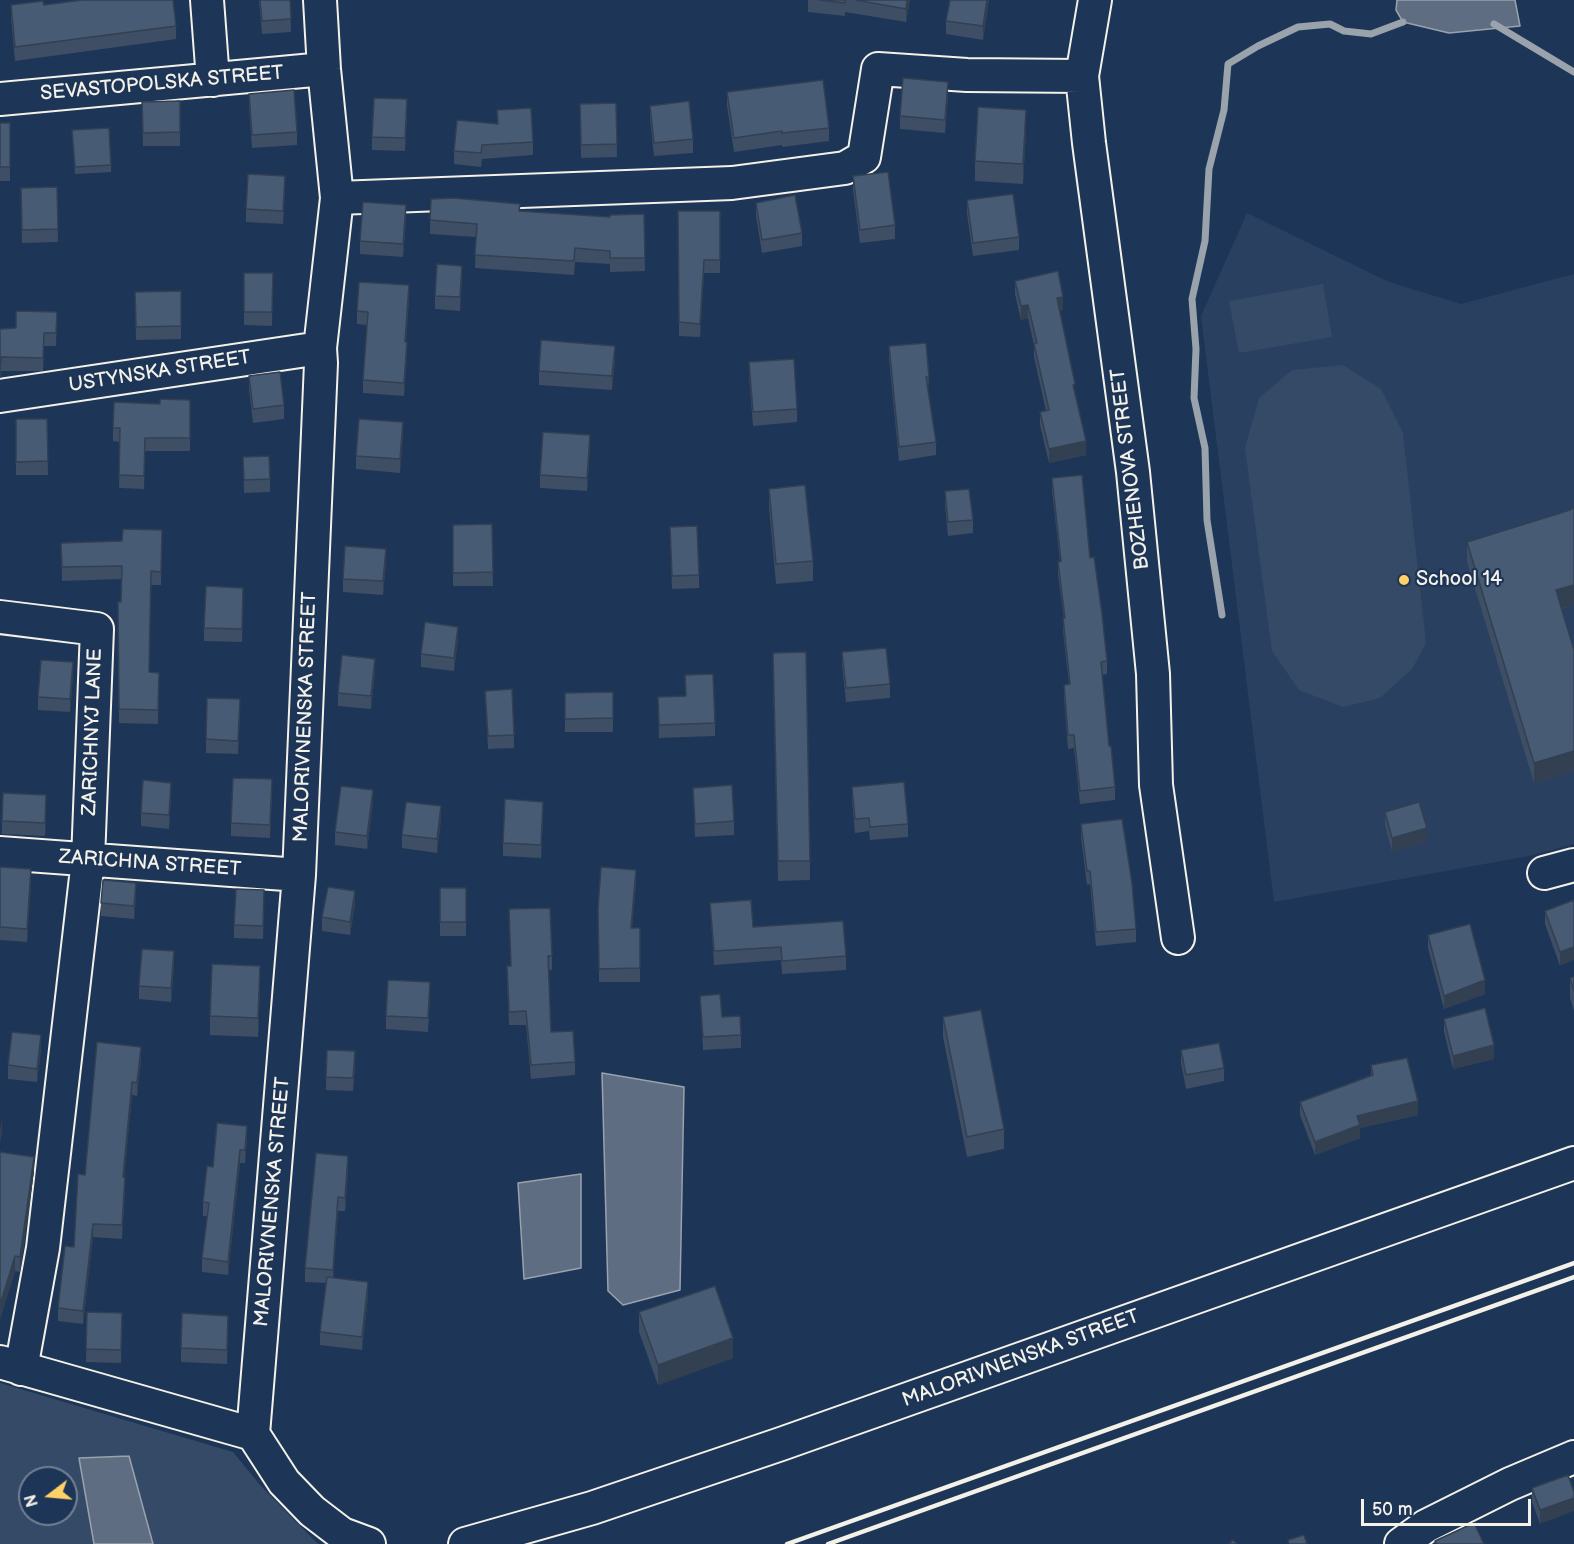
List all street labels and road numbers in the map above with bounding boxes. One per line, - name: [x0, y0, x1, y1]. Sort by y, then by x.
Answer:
- street label: SEVASTOPOLSKA STREET: [39, 61, 285, 107]
- street label: USTYNSKA STREET: [67, 346, 253, 398]
- street label: BOZHENOVA STREET: [1107, 367, 1155, 571]
- street label: MALORIVNENSKA STREET: [290, 591, 322, 843]
- street label: ZARICHNYJ LANE: [78, 648, 108, 816]
- street label: ZARICHNA STREET: [58, 846, 242, 882]
- street label: MALORIVNENSKA STREET: [250, 1076, 296, 1328]
- street label: MALORIVNENSKA STREET: [899, 1305, 1143, 1413]

